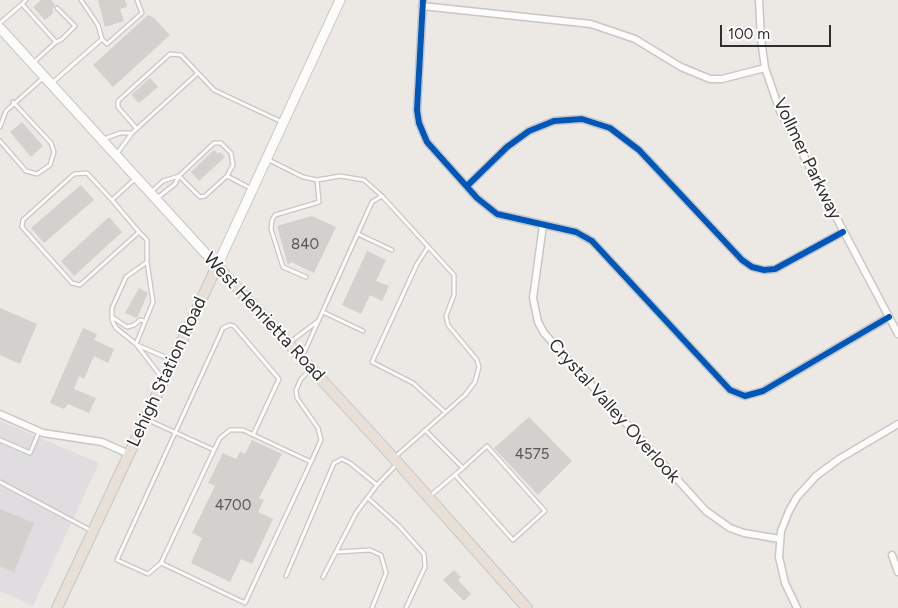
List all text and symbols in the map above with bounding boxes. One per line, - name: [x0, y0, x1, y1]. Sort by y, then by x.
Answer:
- scale bar: [723, 15, 834, 47]
- text: 100 m: [728, 25, 770, 43]
- street label: Vollmer Parkway: [768, 95, 846, 223]
- house number: 840: [291, 236, 319, 254]
- street label: West Henrietta Road: [199, 248, 329, 386]
- street label: Lehigh Station Road: [123, 294, 211, 450]
- street label: Crystal Valley Overlook: [544, 335, 684, 487]
- house number: 4575: [515, 446, 549, 464]
- house number: 4700: [215, 497, 251, 515]

